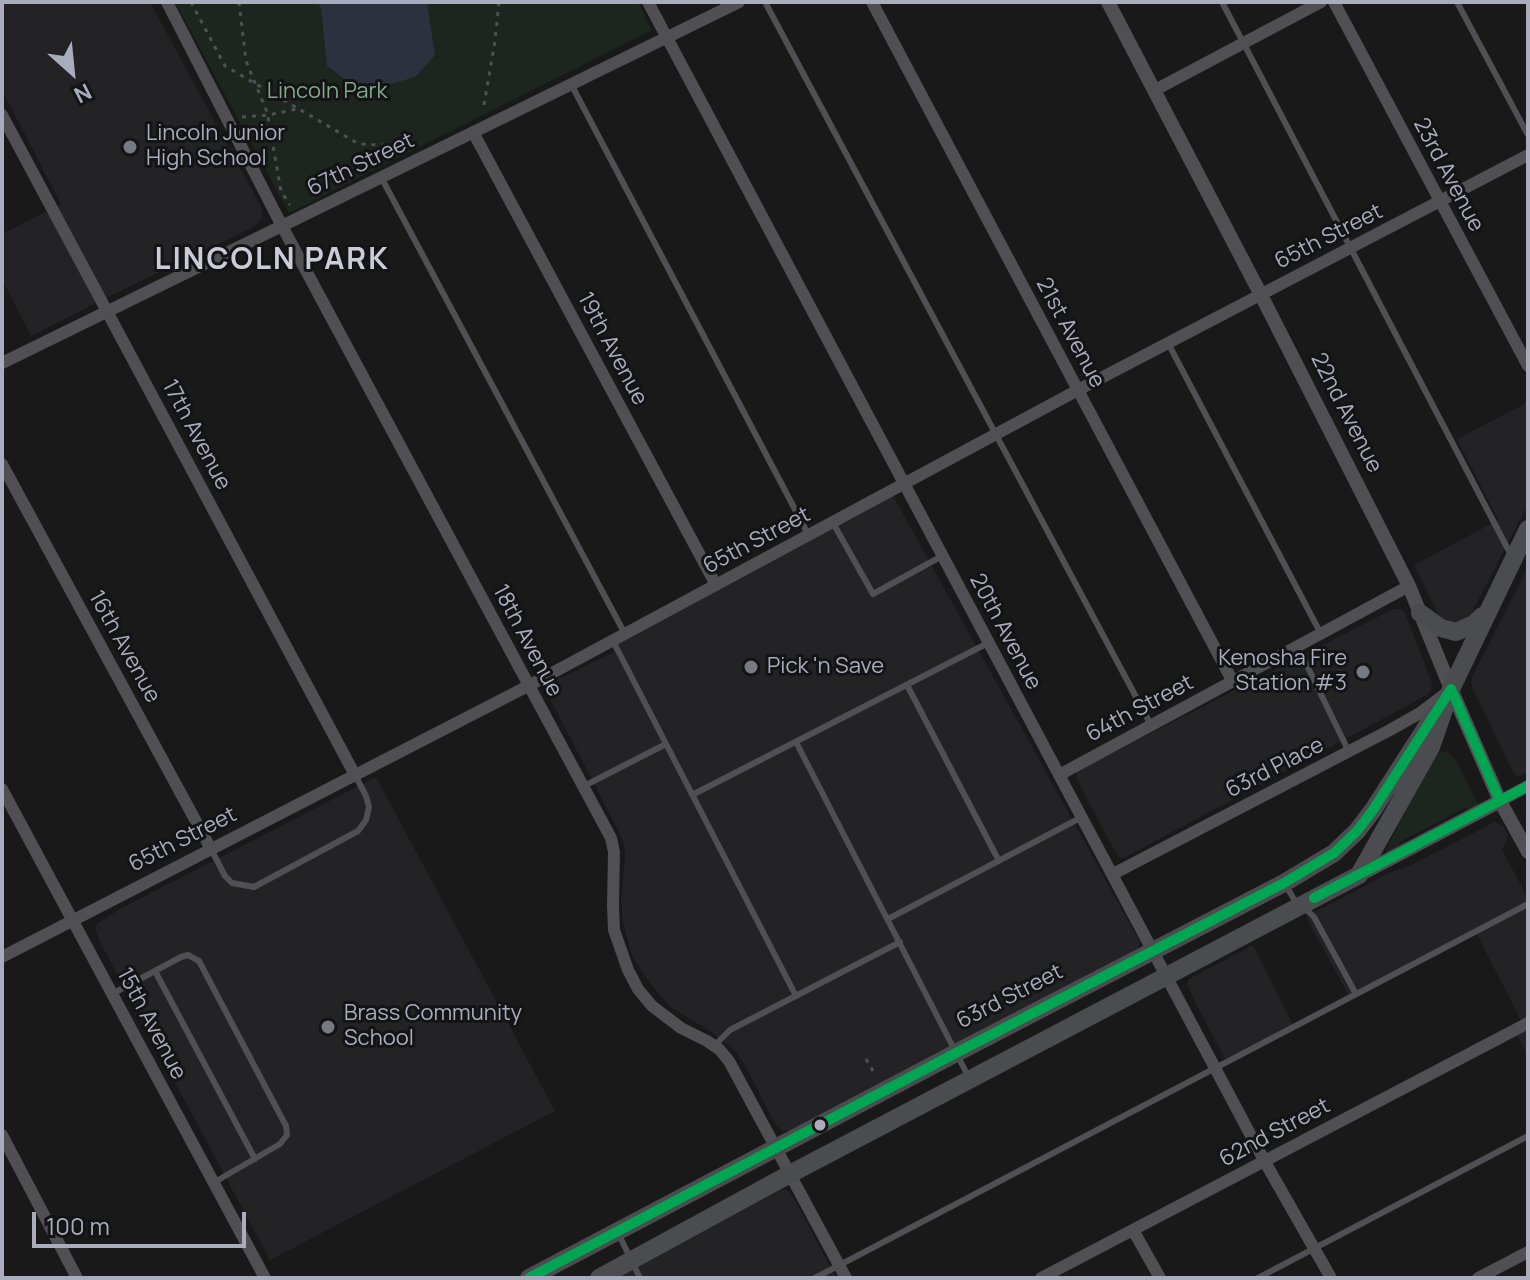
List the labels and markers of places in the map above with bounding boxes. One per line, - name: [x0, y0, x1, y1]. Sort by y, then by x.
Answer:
- place label: Lincoln Junior High School: [146, 121, 285, 172]
- marker: Lincoln Junior High School: [121, 138, 139, 156]
- place label: Kenosha Fire Station #3: [1218, 646, 1347, 698]
- place label: Pick 'n Save: [767, 654, 884, 680]
- marker: Pick 'n Save: [742, 658, 760, 676]
- marker: Kenosha Fire Station #3: [1354, 663, 1372, 681]
- place label: Brass Community School: [344, 1001, 522, 1052]
- marker: Brass Community School: [319, 1018, 337, 1036]
- unlabelled marker: [812, 1117, 828, 1133]

